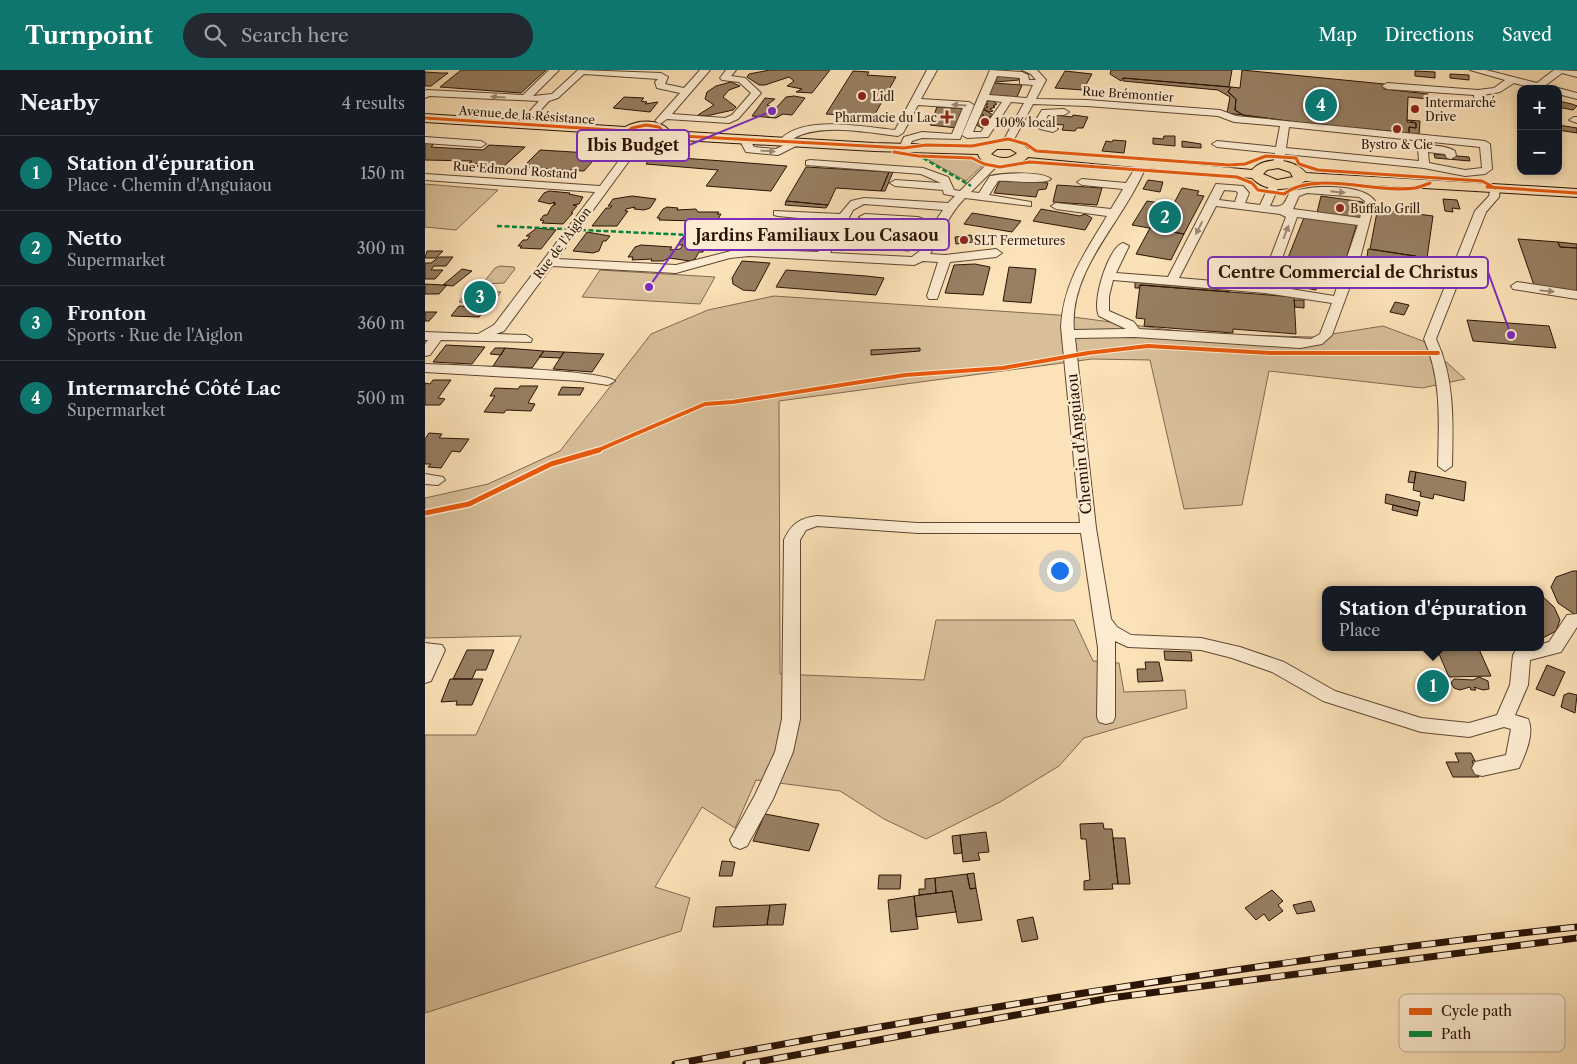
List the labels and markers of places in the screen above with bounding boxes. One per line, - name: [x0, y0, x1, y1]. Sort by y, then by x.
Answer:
- pin: 4: [1305, 86, 1337, 124]
- place label: Lidl: [872, 89, 895, 104]
- marker: Lidl: [856, 90, 868, 102]
- place label: Intermarché Drive: [1425, 95, 1496, 124]
- marker: Intermarché Drive: [1409, 103, 1421, 115]
- place label: Pharmacie du Lac: [834, 110, 937, 125]
- marker: Pharmacie du Lac: [941, 111, 953, 123]
- place label: 100% local: [995, 115, 1056, 130]
- marker: 100% local: [979, 116, 991, 128]
- marker: Bystro & Cie: [1391, 123, 1403, 135]
- callout: Ibis Budget: [577, 130, 689, 161]
- place label: Bystro & Cie: [1361, 137, 1433, 152]
- pin: 2: [1149, 198, 1181, 236]
- place label: Buffalo Grill: [1350, 201, 1420, 216]
- marker: Buffalo Grill: [1334, 202, 1346, 214]
- callout: Jardins Familiaux Lou Casaou: [685, 219, 949, 250]
- place label: SLT Fermetures: [974, 233, 1065, 248]
- marker: SLT Fermetures: [958, 234, 970, 246]
- callout: Centre Commercial de Christus: [1208, 257, 1488, 288]
- pin: 3: [464, 278, 496, 316]
- pin: 1: [1417, 667, 1449, 705]

